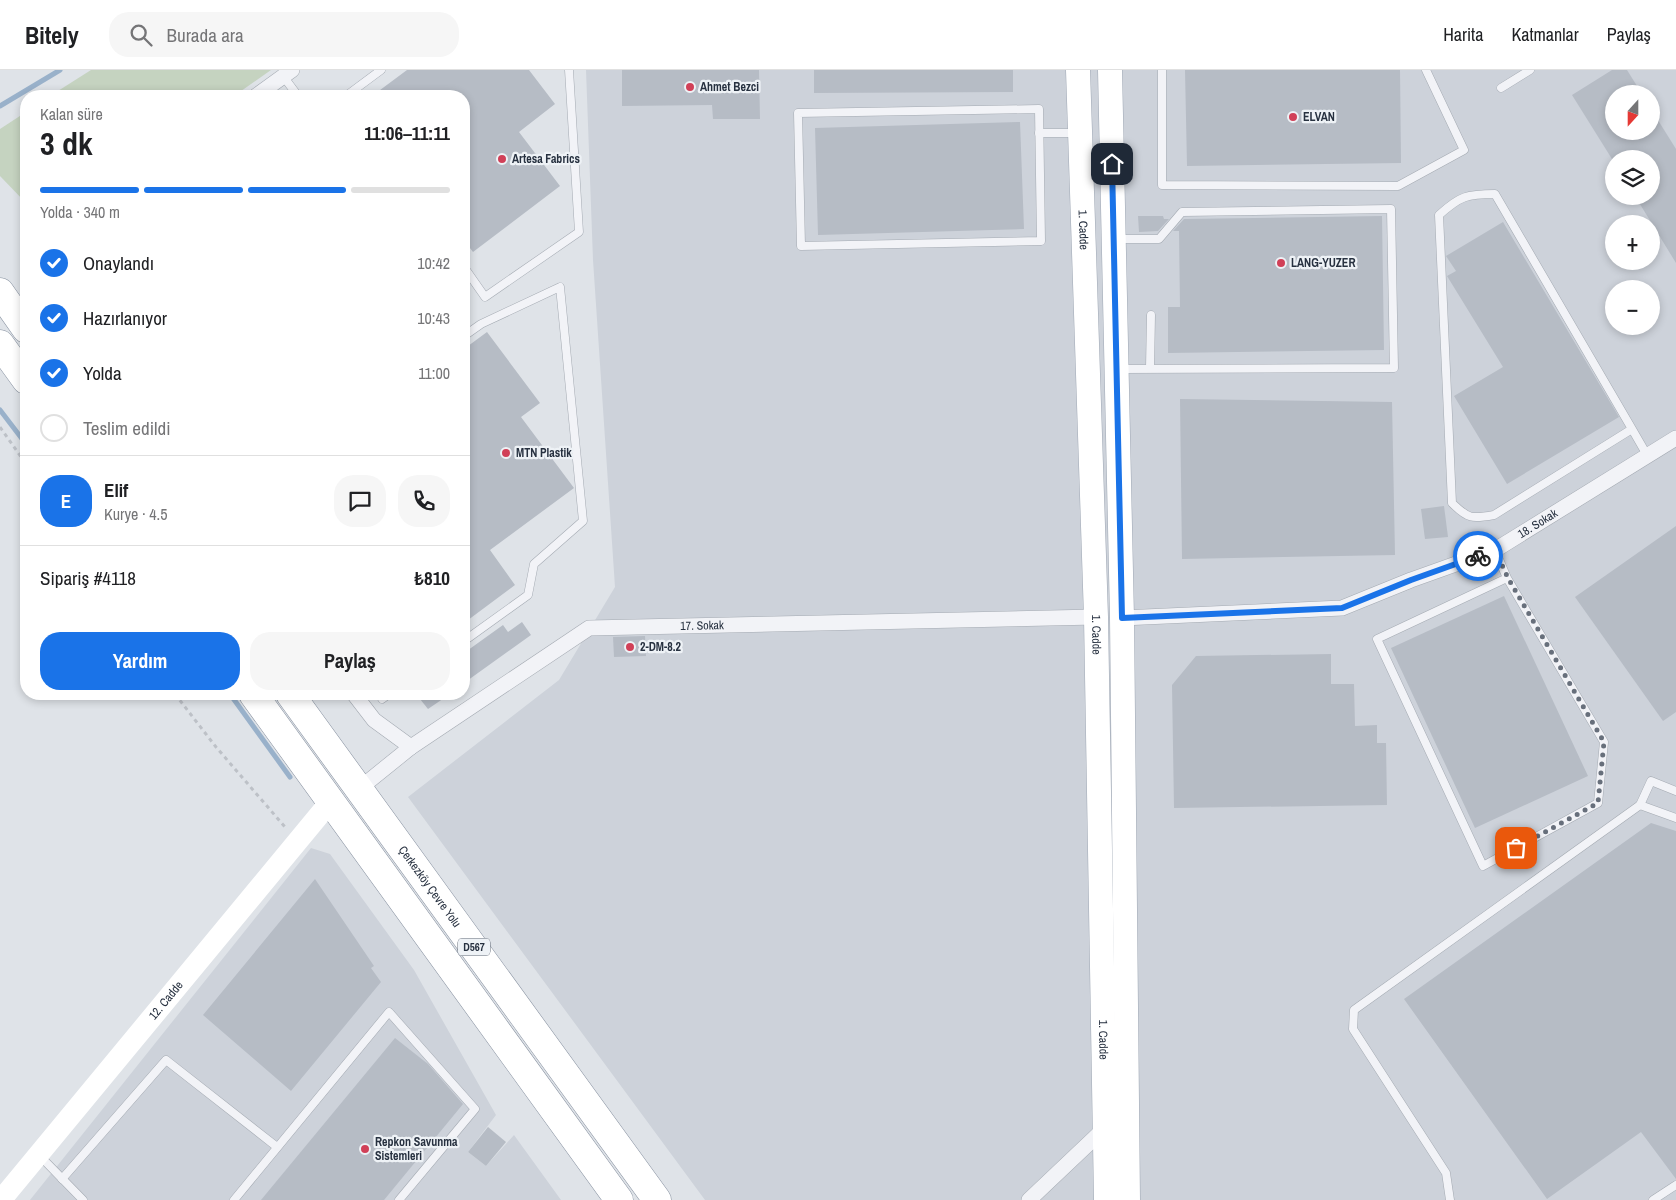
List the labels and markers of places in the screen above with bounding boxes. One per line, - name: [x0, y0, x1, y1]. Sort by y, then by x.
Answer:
- place label: Ahmet Bezci: [700, 79, 759, 95]
- marker: Ahmet Bezci: [684, 81, 696, 93]
- place label: ELVAN: [1303, 109, 1335, 125]
- marker: ELVAN: [1287, 111, 1299, 123]
- pin: [1091, 143, 1133, 185]
- place label: Artesa Fabrics: [512, 151, 580, 167]
- marker: Artesa Fabrics: [496, 153, 508, 165]
- place label: LANG-YUZER: [1291, 255, 1356, 271]
- marker: LANG-YUZER: [1275, 257, 1287, 269]
- place label: MTN Plastik: [516, 445, 572, 461]
- marker: MTN Plastik: [500, 447, 512, 459]
- place label: 2-DM-8.2: [640, 639, 682, 655]
- marker: 2-DM-8.2: [624, 641, 636, 653]
- pin: [1495, 827, 1537, 869]
- place label: Repkon Savunma Sistemleri: [375, 1134, 458, 1164]
- marker: Repkon Savunma Sistemleri: [359, 1143, 371, 1155]

